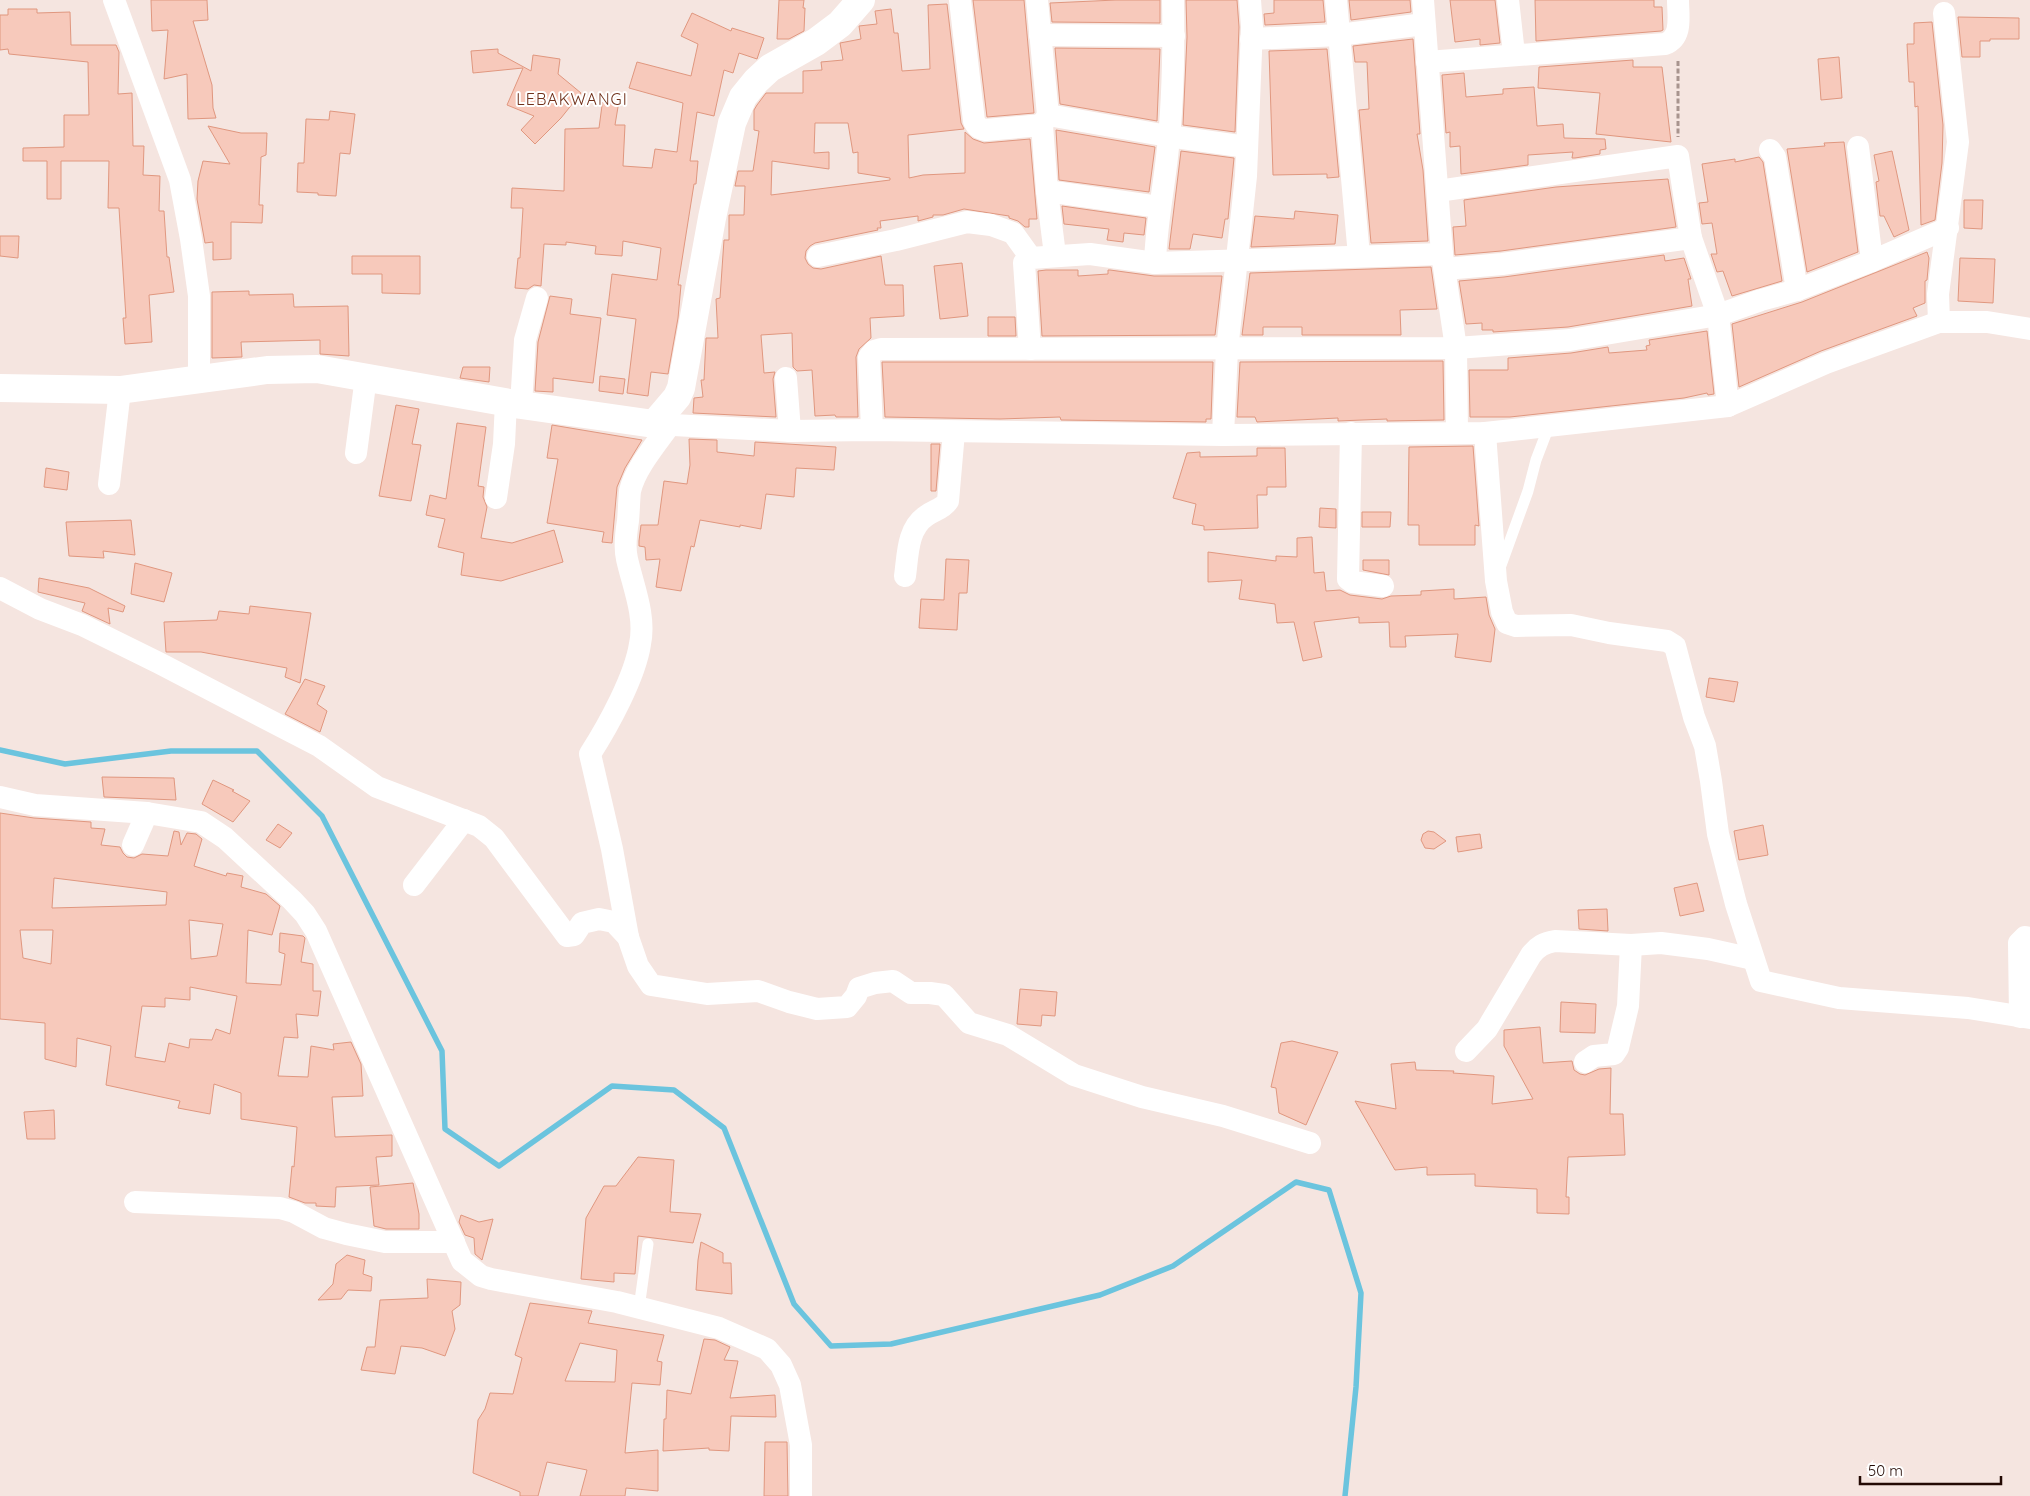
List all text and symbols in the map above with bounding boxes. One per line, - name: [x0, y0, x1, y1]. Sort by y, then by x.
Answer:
- district label: LEBAKWANGI: [516, 89, 628, 109]
- scale bar: [1860, 1454, 2001, 1486]
- text: 50 m: [1868, 1461, 1903, 1480]

